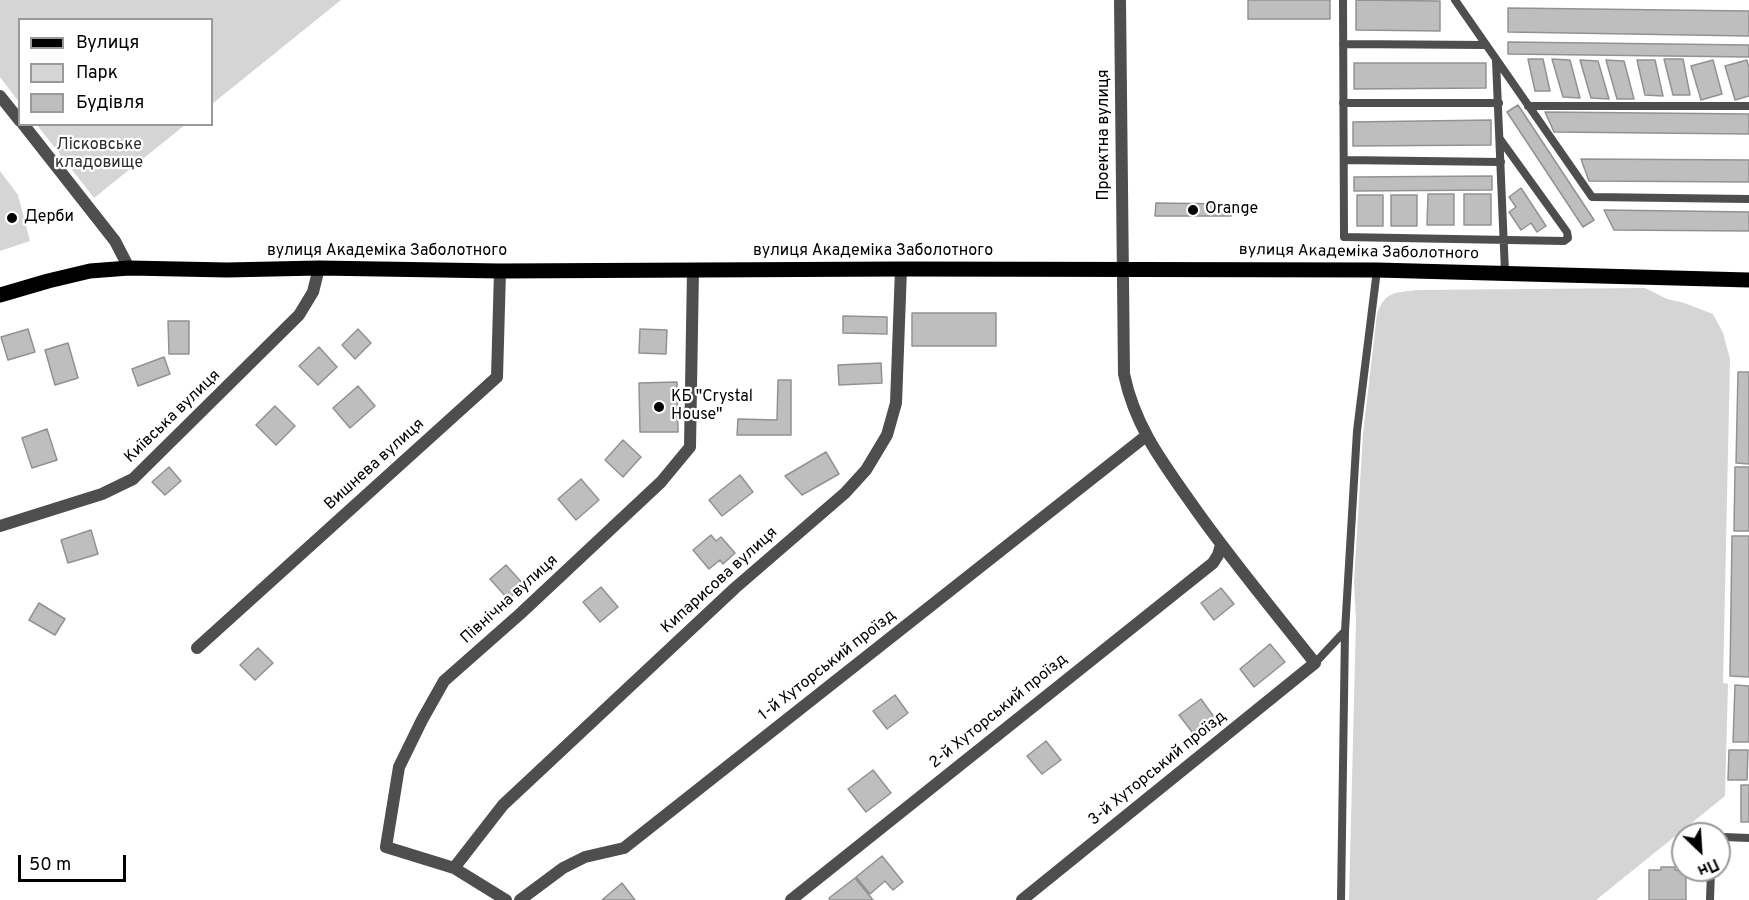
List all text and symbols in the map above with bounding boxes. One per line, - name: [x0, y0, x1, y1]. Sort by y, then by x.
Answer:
- legend: [18, 18, 213, 126]
- text: Вулиця: [76, 32, 139, 55]
- text: Парк: [76, 62, 118, 85]
- street label: Проектна вулиця: [1095, 69, 1115, 201]
- text: Будівля: [76, 92, 144, 115]
- park label: Лісковське кладовище: [55, 136, 143, 174]
- place label: Orange: [1205, 200, 1258, 220]
- marker: Orange: [1186, 203, 1200, 217]
- place label: Дерби: [24, 208, 74, 228]
- marker: Дерби: [5, 211, 19, 225]
- street label: вулиця Академіка Заболотного: [1239, 241, 1479, 265]
- street label: вулиця Академіка Заболотного: [267, 242, 507, 262]
- street label: вулиця Академіка Заболотного: [753, 242, 993, 262]
- street label: Київська вулиця: [121, 366, 225, 468]
- place label: КБ "Crystal House": [671, 388, 753, 426]
- marker: КБ "Crystal House": [652, 400, 666, 414]
- street label: Вишнева вулиця: [321, 415, 429, 515]
- street label: Кипарисова вулиця: [658, 524, 782, 638]
- street label: Північна вулиця: [458, 551, 562, 649]
- street label: 1-й Хуторський проїзд: [756, 607, 900, 725]
- street label: 2-й Хуторський проїзд: [926, 650, 1072, 774]
- street label: 3-й Хуторський проїзд: [1085, 708, 1231, 830]
- north arrow: [1671, 822, 1731, 882]
- scale bar: [21, 843, 129, 881]
- text: Пн: [1694, 853, 1722, 880]
- text: 50 m: [29, 854, 71, 877]

